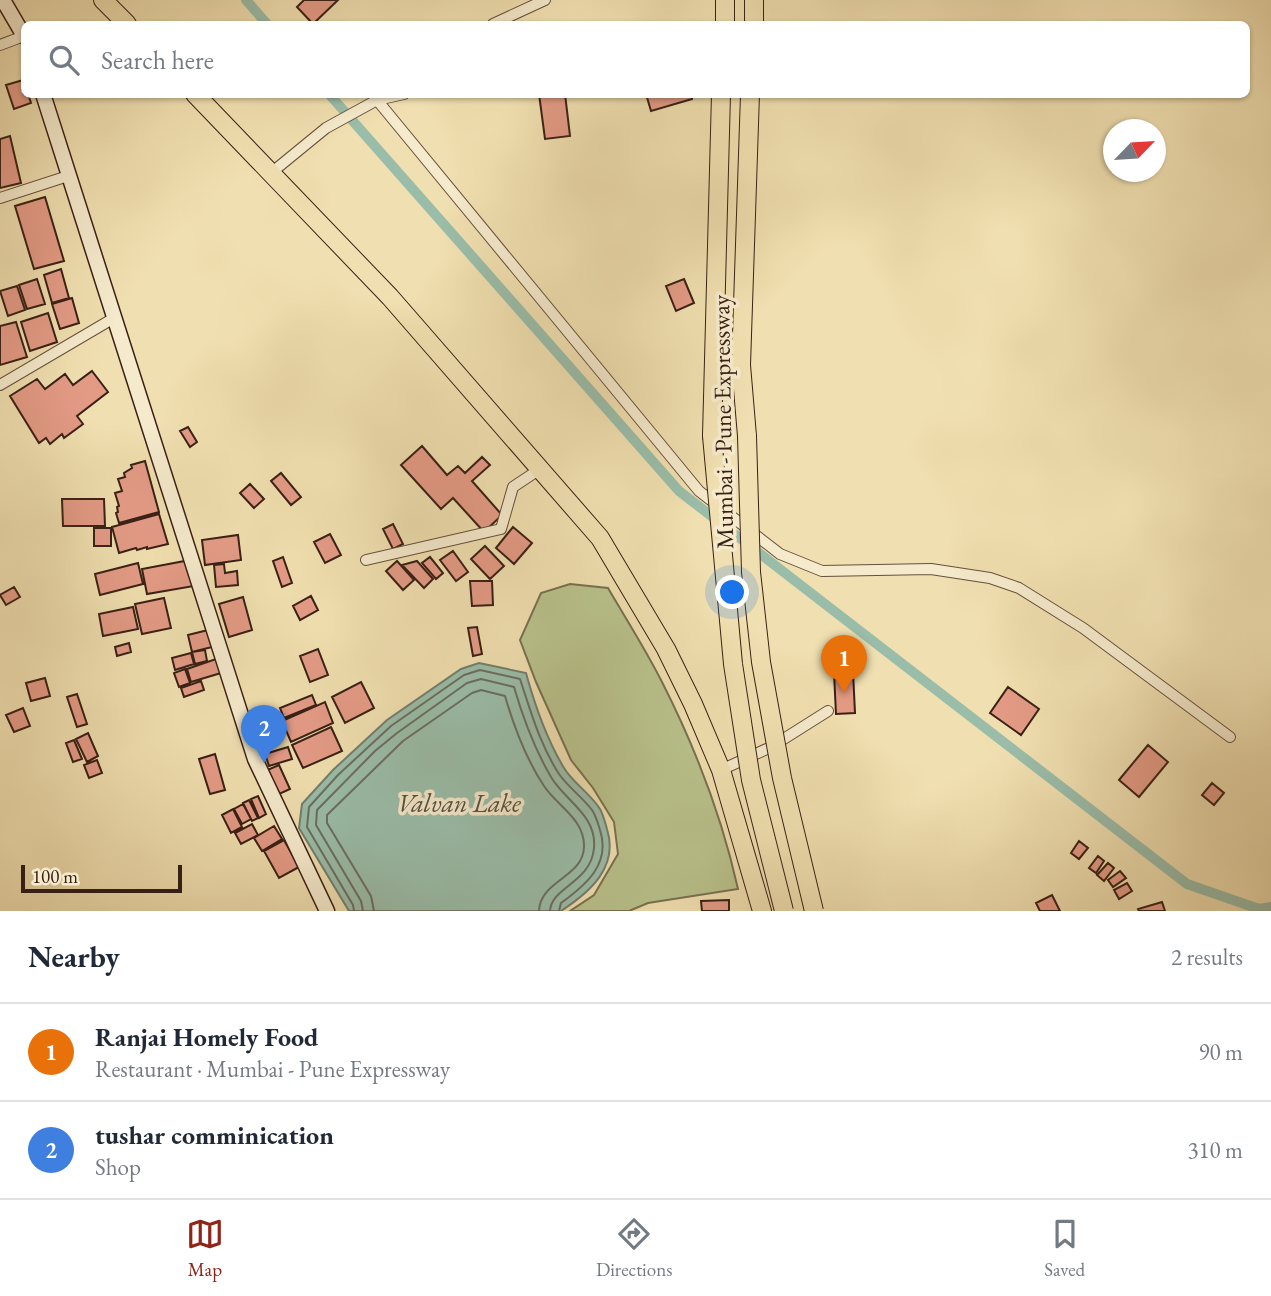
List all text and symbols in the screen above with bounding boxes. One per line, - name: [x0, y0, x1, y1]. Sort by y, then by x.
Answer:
- search box: [21, 21, 1250, 98]
- icon: search: [45, 41, 83, 79]
- text: Search here: [101, 43, 214, 77]
- north arrow: [1103, 119, 1166, 182]
- street label: Mumbai - Pune Expressway: [705, 294, 740, 549]
- your location: [715, 575, 749, 609]
- pin: 1: [821, 635, 867, 693]
- pin: 2: [241, 705, 287, 763]
- water label: Valvan Lake: [397, 786, 522, 820]
- scale bar: [21, 862, 182, 894]
- text: 100 m: [32, 864, 78, 889]
- text: Nearby: [28, 937, 120, 976]
- text: 2 results: [1171, 942, 1243, 972]
- text: Ranjai Homely Food: [95, 1020, 318, 1054]
- text: 1: [45, 1037, 57, 1067]
- text: 90 m: [1198, 1037, 1243, 1067]
- text: Restaurant · Mumbai - Pune Expressway: [95, 1054, 450, 1084]
- text: tushar comminication: [95, 1118, 334, 1152]
- text: 2: [45, 1135, 57, 1165]
- text: 310 m: [1187, 1135, 1243, 1165]
- text: Shop: [95, 1152, 141, 1182]
- tab: Map: [186, 1215, 224, 1282]
- tab: Directions: [596, 1215, 672, 1282]
- tab: Saved: [1044, 1215, 1085, 1282]

